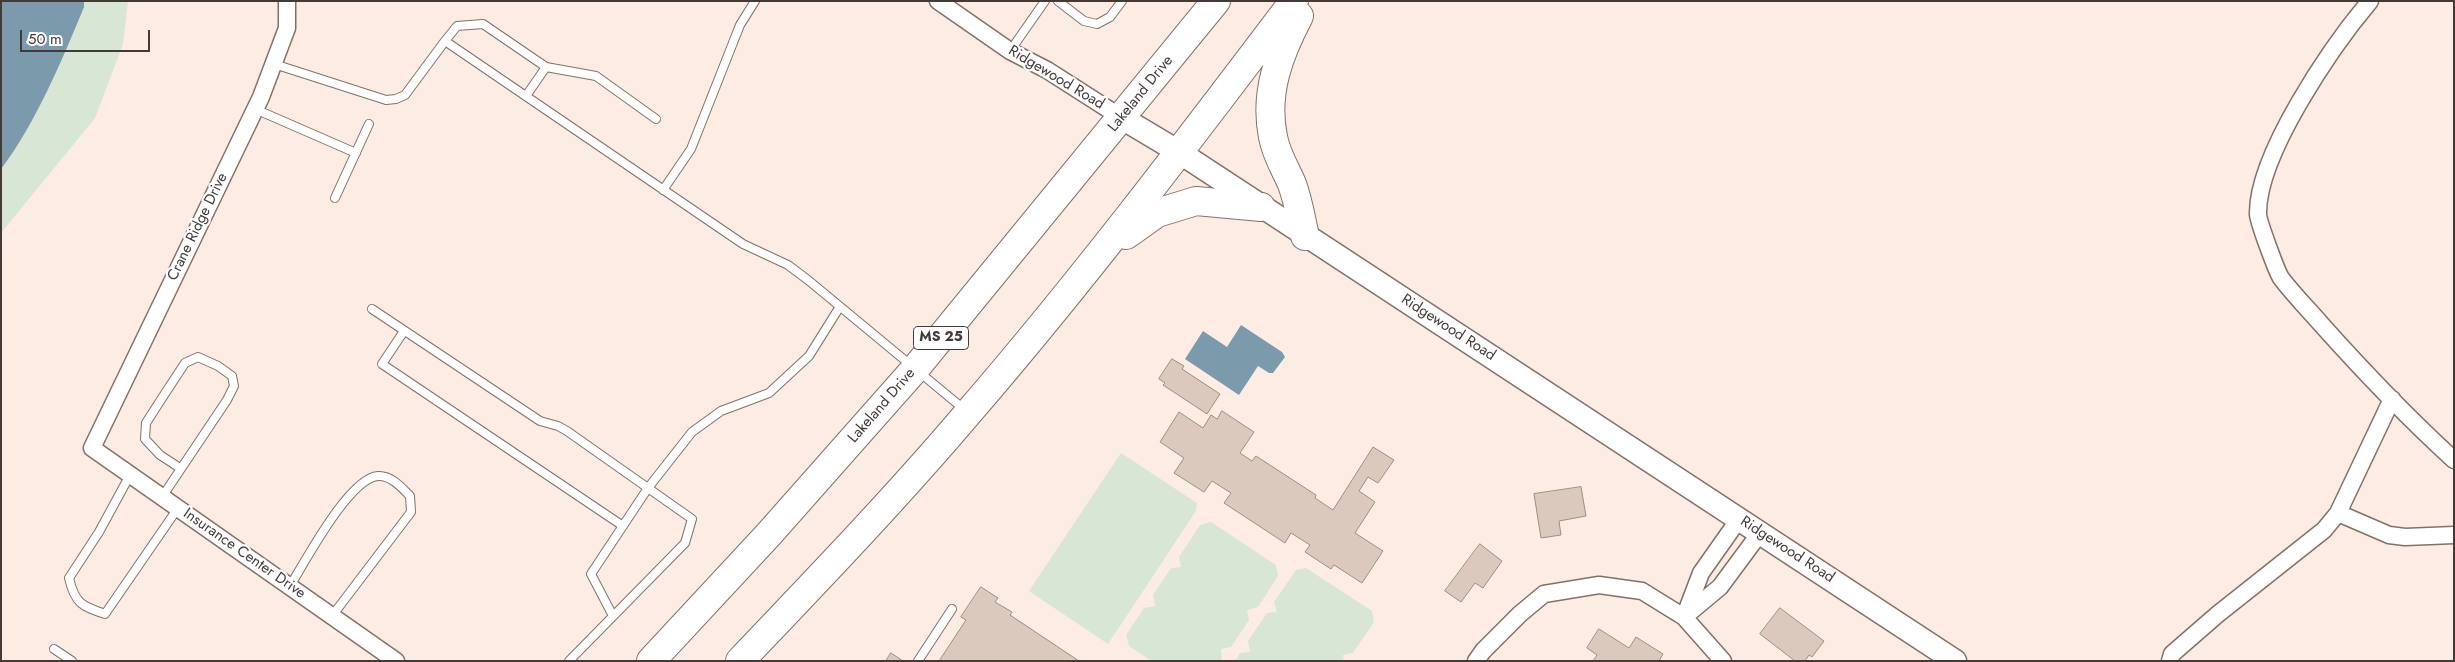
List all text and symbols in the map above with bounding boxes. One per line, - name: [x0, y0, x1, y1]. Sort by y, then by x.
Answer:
- scale bar: [22, 20, 152, 52]
- text: 50 m: [28, 28, 62, 50]
- street label: Ridgewood Road: [1005, 42, 1107, 114]
- street label: Lakeland Drive: [1105, 52, 1177, 136]
- street label: Crane Ridge Drive: [164, 170, 232, 284]
- street label: Ridgewood Road: [1398, 291, 1498, 365]
- road number: MS 25: [914, 326, 968, 349]
- street label: Lakeland Drive: [845, 365, 919, 447]
- street label: Insurance Center Drive: [179, 505, 309, 603]
- street label: Ridgewood Road: [1737, 513, 1837, 587]

